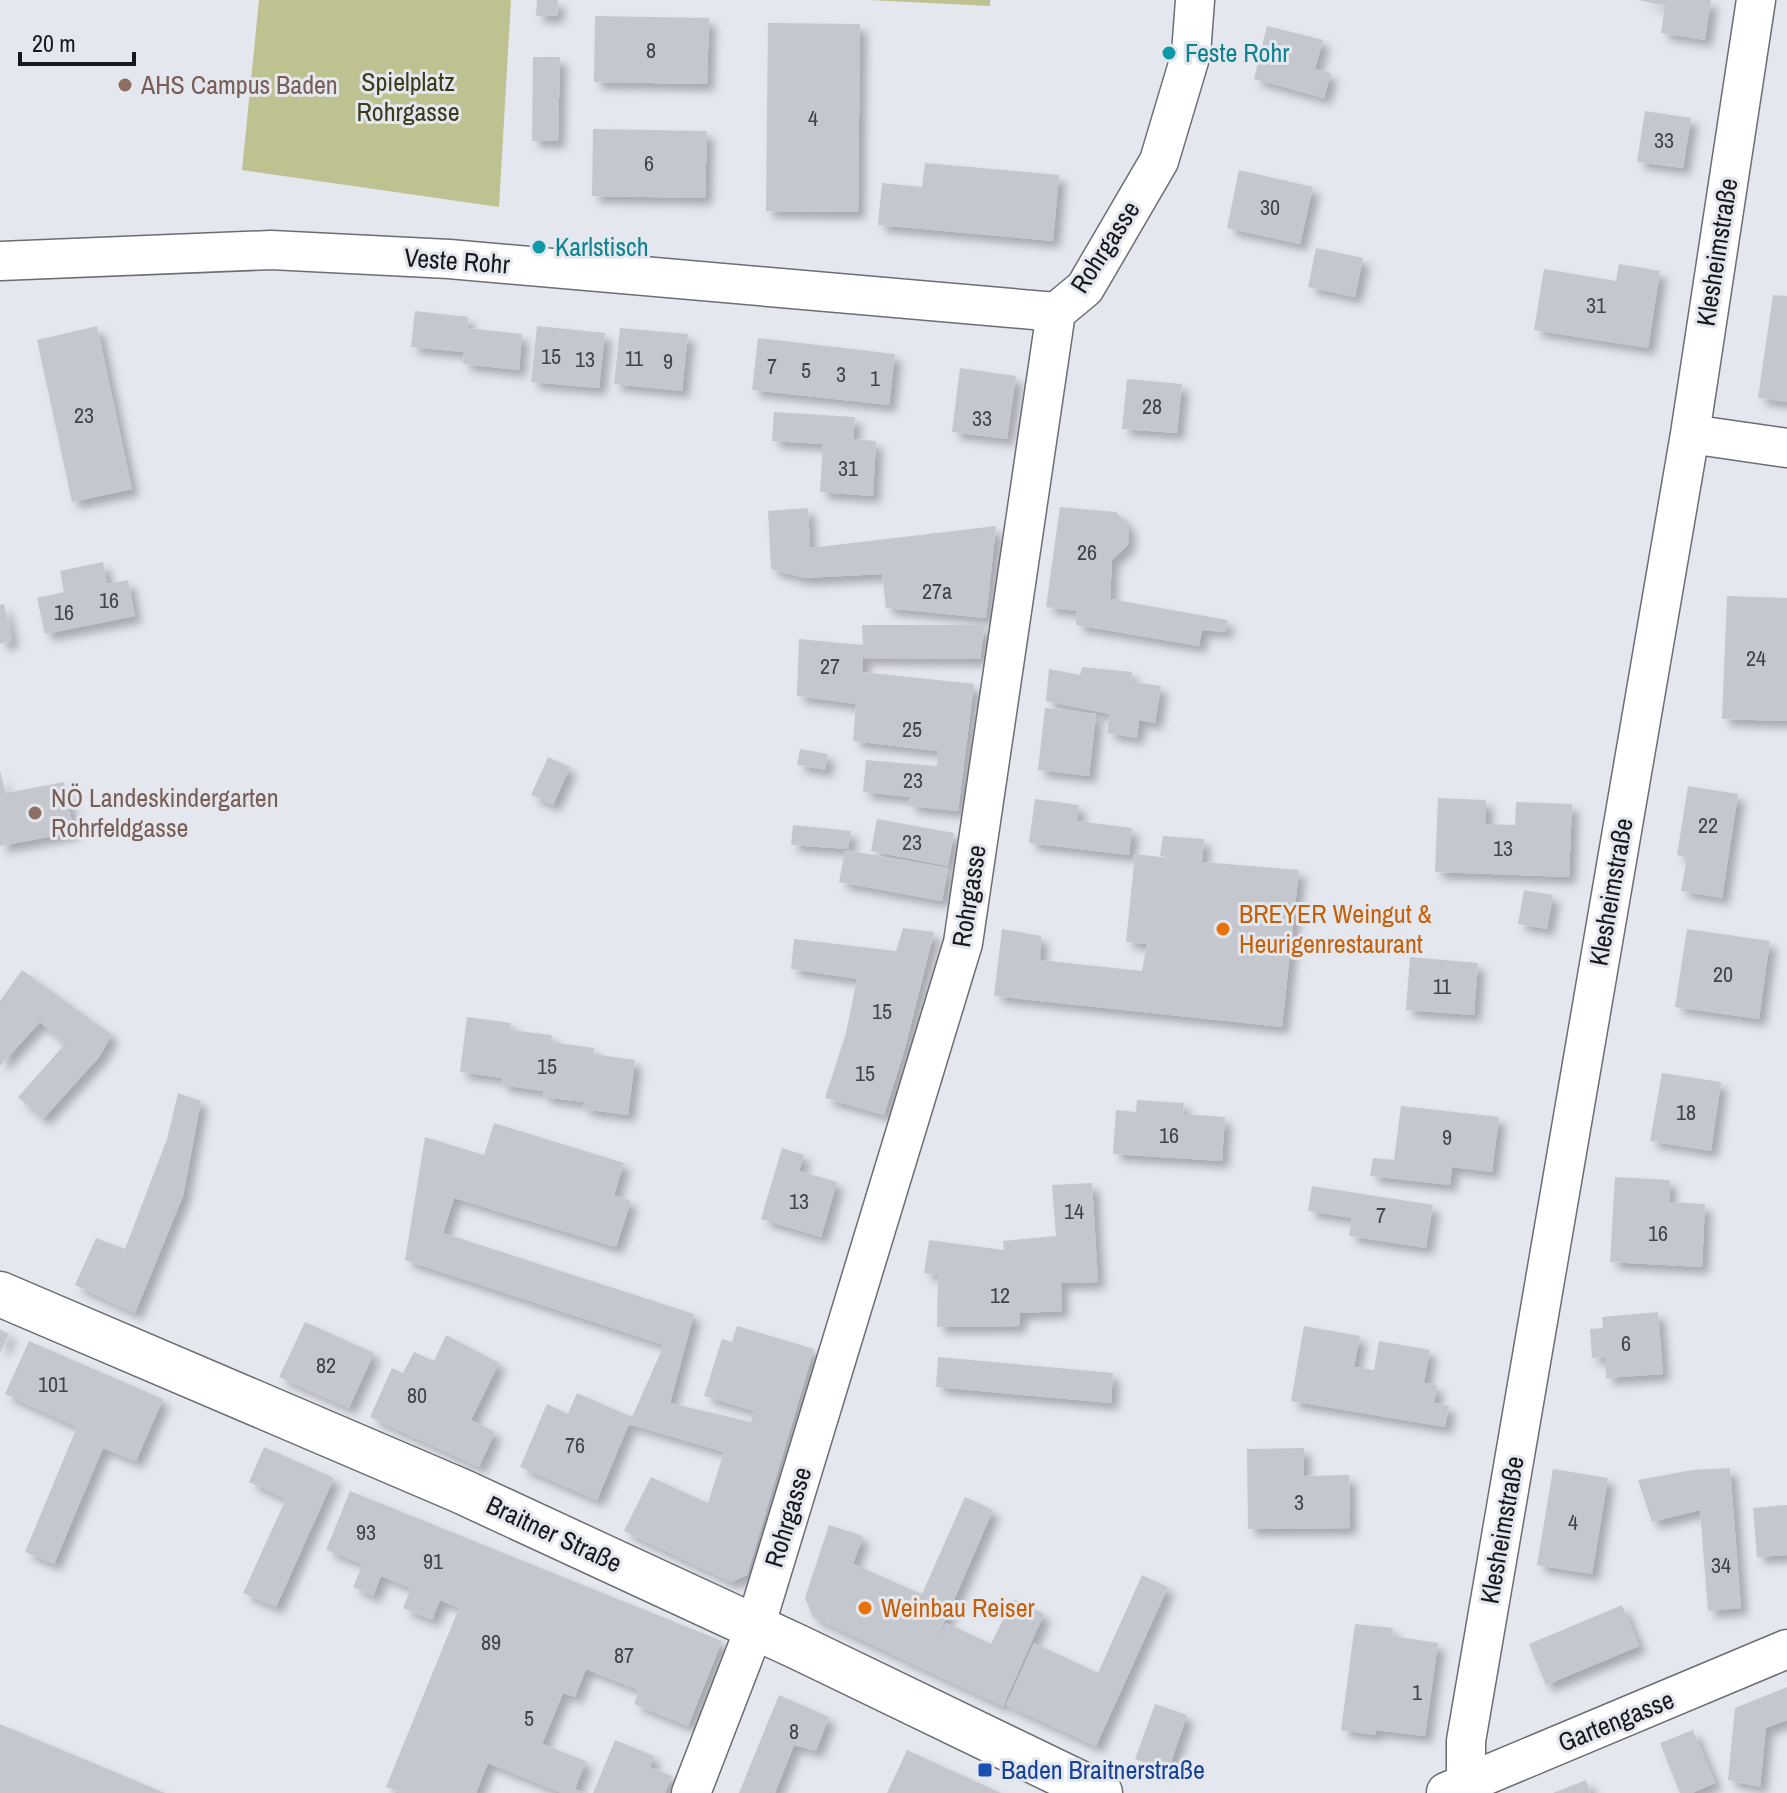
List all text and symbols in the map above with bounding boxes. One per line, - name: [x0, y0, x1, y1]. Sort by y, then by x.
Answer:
- scale bar: [20, 16, 134, 66]
- text: 20 m: [32, 27, 76, 59]
- house number: 8: [646, 35, 656, 65]
- place label: Feste Rohr: [1185, 35, 1289, 70]
- marker: Feste Rohr: [1160, 44, 1178, 62]
- park label: Spielplatz Rohrgasse: [356, 64, 460, 129]
- place label: AHS Campus Baden: [140, 67, 338, 102]
- marker: AHS Campus Baden: [116, 76, 134, 94]
- house number: 4: [808, 103, 818, 133]
- house number: 33: [1654, 125, 1674, 155]
- house number: 6: [644, 148, 654, 178]
- street label: Klesheimstraße: [1688, 175, 1745, 328]
- house number: 30: [1260, 192, 1280, 222]
- street label: Rohrgasse: [1062, 194, 1147, 299]
- place label: Karlstisch: [555, 229, 649, 264]
- marker: Karlstisch: [530, 238, 548, 256]
- street label: Veste Rohr: [403, 239, 511, 282]
- house number: 31: [1586, 290, 1606, 320]
- house number: 15: [541, 341, 561, 371]
- house number: 11: [625, 343, 643, 373]
- house number: 13: [575, 344, 595, 374]
- house number: 9: [663, 346, 673, 376]
- house number: 7: [767, 351, 777, 381]
- house number: 5: [801, 355, 811, 385]
- house number: 3: [836, 359, 846, 389]
- house number: 1: [870, 363, 880, 393]
- house number: 28: [1142, 391, 1162, 421]
- house number: 23: [74, 400, 94, 430]
- house number: 33: [972, 403, 992, 433]
- house number: 31: [838, 453, 858, 483]
- house number: 26: [1077, 537, 1097, 567]
- house number: 27a: [922, 576, 952, 606]
- house number: 16: [99, 585, 119, 615]
- house number: 16: [54, 597, 74, 627]
- house number: 24: [1746, 643, 1766, 673]
- house number: 27: [820, 651, 840, 681]
- house number: 25: [902, 714, 922, 744]
- house number: 23: [903, 765, 923, 795]
- place label: NÖ Landeskindergarten Rohrfeldgasse: [51, 780, 279, 845]
- marker: NÖ Landeskindergarten Rohrfeldgasse: [26, 804, 44, 822]
- house number: 22: [1698, 810, 1718, 840]
- street label: Klesheimstraße: [1580, 815, 1641, 968]
- house number: 23: [902, 827, 922, 857]
- house number: 13: [1493, 833, 1513, 863]
- street label: Rohrgasse: [943, 842, 994, 950]
- place label: BREYER Weingut & Heurigenrestaurant: [1239, 896, 1433, 961]
- marker: BREYER Weingut & Heurigenrestaurant: [1214, 920, 1232, 938]
- house number: 20: [1713, 959, 1733, 989]
- house number: 11: [1433, 971, 1451, 1001]
- house number: 15: [872, 996, 892, 1026]
- house number: 15: [537, 1051, 557, 1081]
- house number: 15: [855, 1058, 875, 1088]
- house number: 18: [1676, 1097, 1696, 1127]
- house number: 16: [1159, 1120, 1179, 1150]
- house number: 9: [1442, 1122, 1452, 1152]
- house number: 13: [789, 1186, 809, 1216]
- house number: 14: [1064, 1196, 1084, 1226]
- house number: 7: [1376, 1200, 1386, 1230]
- house number: 16: [1648, 1218, 1668, 1248]
- house number: 12: [990, 1280, 1010, 1310]
- house number: 6: [1621, 1328, 1631, 1358]
- house number: 82: [316, 1350, 336, 1380]
- house number: 101: [38, 1369, 68, 1399]
- house number: 80: [407, 1380, 427, 1410]
- house number: 76: [565, 1430, 585, 1460]
- street label: Klesheimstraße: [1471, 1453, 1532, 1606]
- street label: Rohrgasse: [756, 1462, 819, 1571]
- street label: Braitner Straße: [481, 1487, 628, 1580]
- house number: 3: [1294, 1487, 1304, 1517]
- house number: 4: [1568, 1507, 1578, 1537]
- house number: 93: [356, 1517, 376, 1547]
- house number: 91: [423, 1546, 443, 1576]
- house number: 34: [1711, 1550, 1731, 1580]
- place label: Weinbau Reiser: [881, 1590, 1035, 1625]
- marker: Weinbau Reiser: [856, 1599, 874, 1617]
- house number: 89: [481, 1627, 501, 1657]
- house number: 87: [614, 1640, 634, 1670]
- house number: 1: [1412, 1677, 1422, 1707]
- street label: Gartengasse: [1553, 1681, 1679, 1760]
- house number: 5: [524, 1703, 534, 1733]
- house number: 8: [789, 1716, 799, 1746]
- place label: Baden Braitnerstraße: [1001, 1752, 1205, 1787]
- marker: Baden Braitnerstraße: [976, 1761, 994, 1779]

